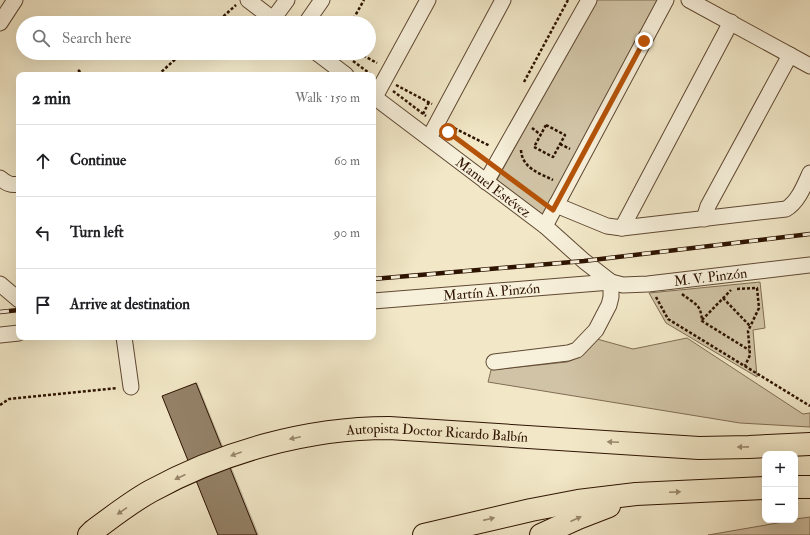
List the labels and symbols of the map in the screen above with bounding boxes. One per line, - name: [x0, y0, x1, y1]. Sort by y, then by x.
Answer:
- route end: [635, 32, 653, 50]
- route start: [439, 123, 457, 141]
- street label: Manuel Estévez: [452, 153, 535, 221]
- street label: M. V. Pinzón: [673, 264, 748, 289]
- street label: Martín A. Pinzón: [442, 279, 541, 304]
- street label: Autopista Doctor Ricardo Balbín: [344, 419, 529, 445]
- one-way arrow: [288, 435, 301, 441]
- one-way arrow: [607, 439, 619, 446]
- one-way arrow: [737, 444, 749, 451]
- one-way arrow: [229, 452, 241, 458]
- one-way arrow: [174, 474, 186, 480]
- one-way arrow: [669, 489, 682, 495]
- one-way arrow: [116, 507, 127, 515]
- one-way arrow: [483, 516, 495, 522]
- one-way arrow: [571, 516, 582, 522]

